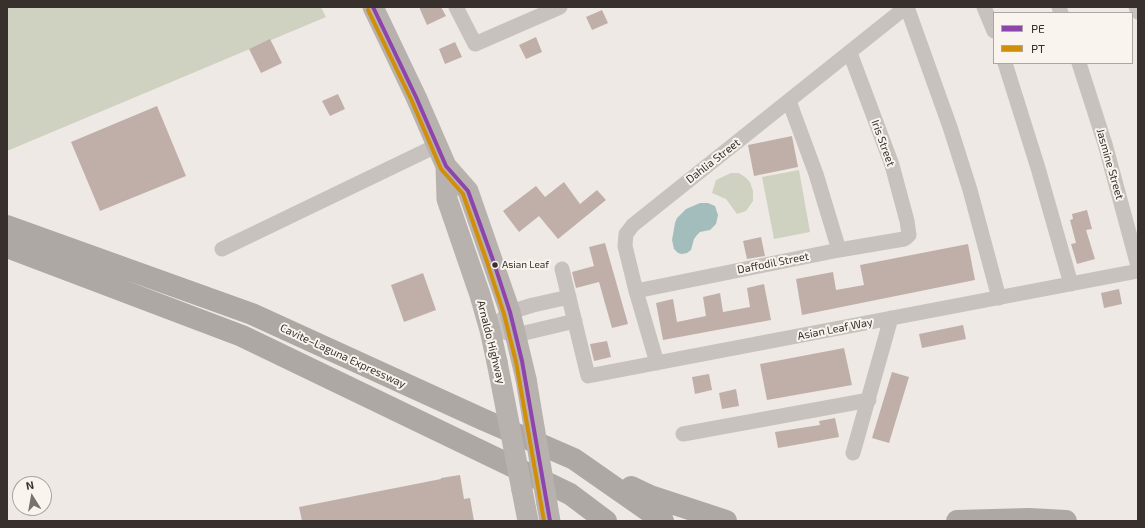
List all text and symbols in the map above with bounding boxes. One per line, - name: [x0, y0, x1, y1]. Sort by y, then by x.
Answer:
- legend: [993, 12, 1133, 64]
- text: PE: [1031, 21, 1045, 35]
- text: PT: [1031, 41, 1045, 55]
- street label: Iris Street: [868, 118, 898, 168]
- street label: Jasmine Street: [1094, 127, 1126, 201]
- street label: Dahlia Street: [683, 136, 743, 186]
- street label: Daffodil Street: [736, 250, 810, 276]
- place label: Asian Leaf: [502, 259, 549, 271]
- marker: Asian Leaf: [490, 260, 500, 270]
- street label: Arnaldo Highway: [474, 299, 508, 385]
- street label: Asian Leaf Way: [796, 315, 874, 343]
- street label: Cavite–Laguna Expressway: [278, 321, 408, 391]
- north arrow: [12, 476, 52, 516]
- text: N: [25, 478, 35, 492]

